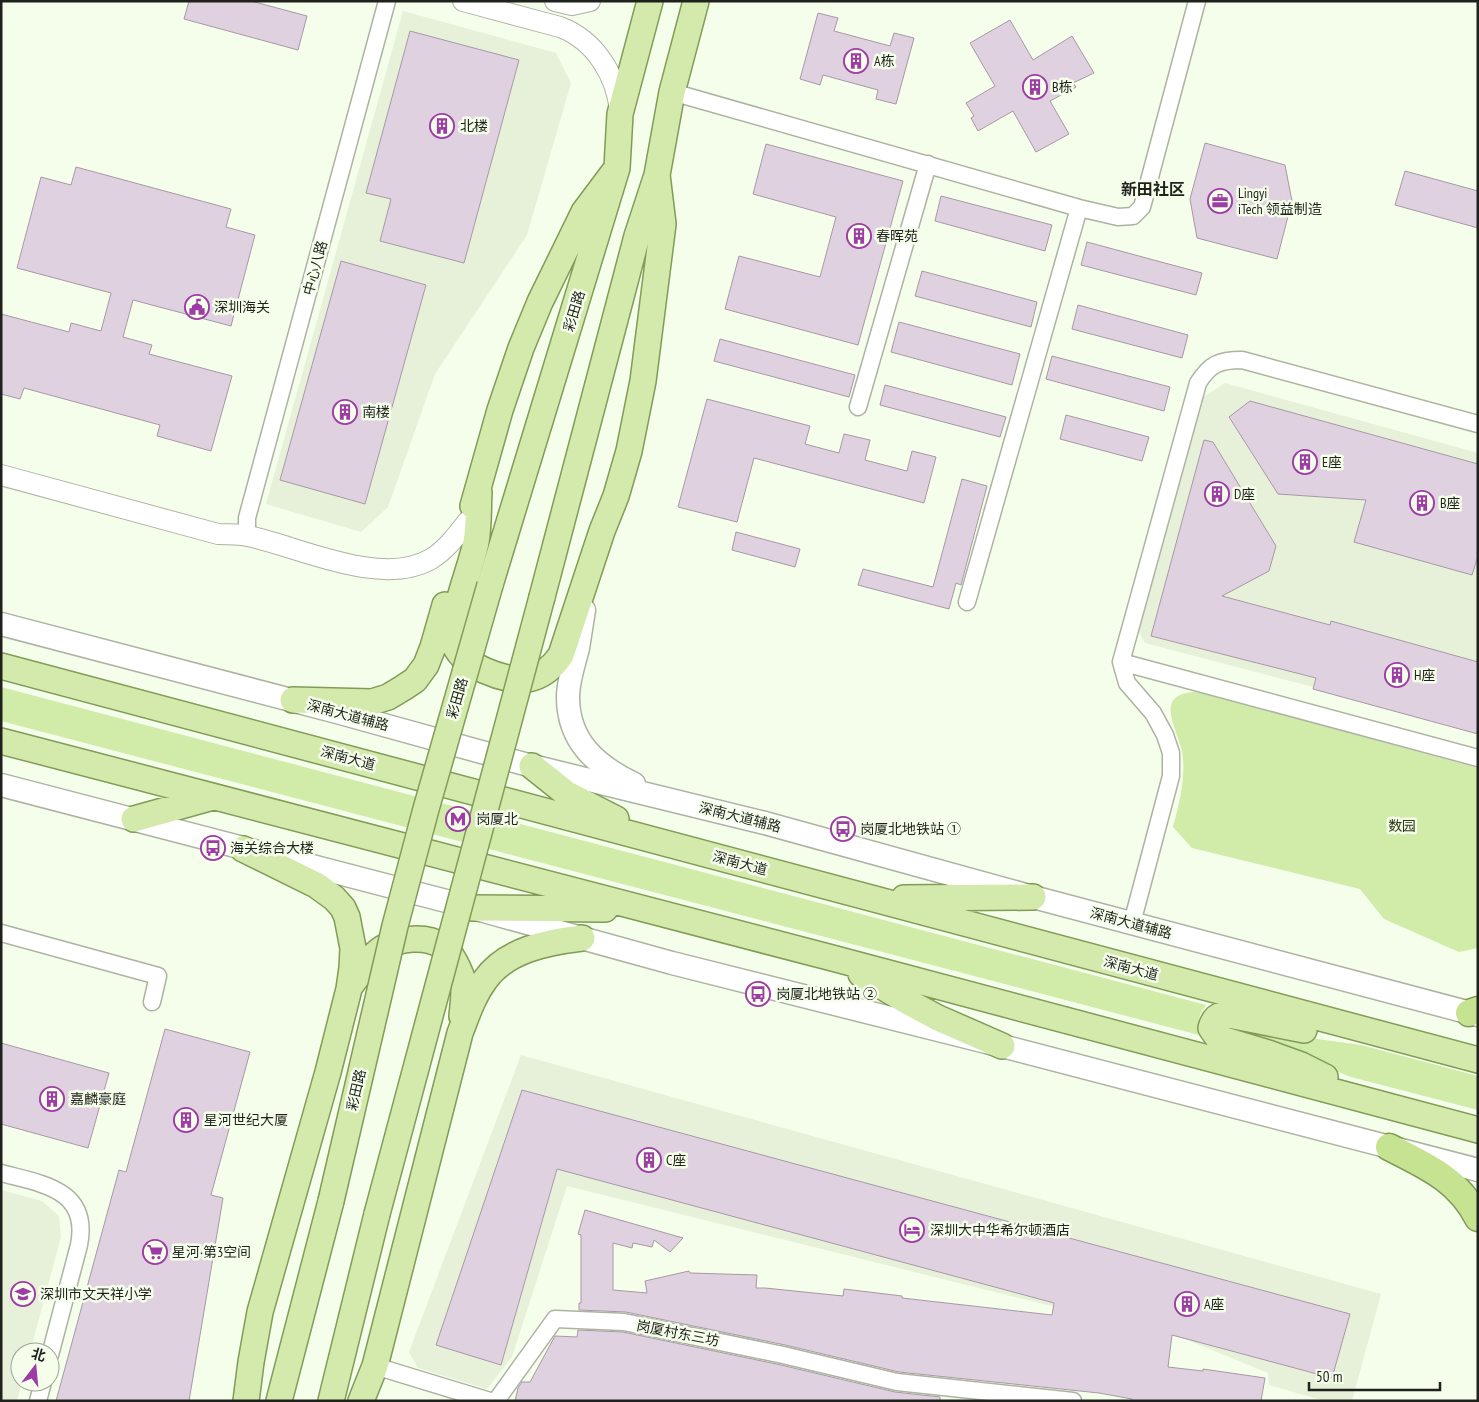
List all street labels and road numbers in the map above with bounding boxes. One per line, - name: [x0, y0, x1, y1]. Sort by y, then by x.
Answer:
- street label: 中心八路: [299, 239, 331, 297]
- street label: 彩田路: [559, 288, 589, 334]
- street label: 彩田路: [443, 675, 471, 721]
- street label: 深南大道辅路: [305, 695, 391, 735]
- street label: 深南大道: [319, 742, 377, 774]
- street label: 深南大道辅路: [697, 798, 783, 836]
- street label: 深南大道: [711, 847, 769, 879]
- street label: 深南大道辅路: [1088, 903, 1174, 943]
- street label: 深南大道: [1102, 952, 1160, 984]
- street label: 彩田路: [343, 1068, 369, 1112]
- street label: 岗厦村东三坊: [635, 1316, 721, 1350]

